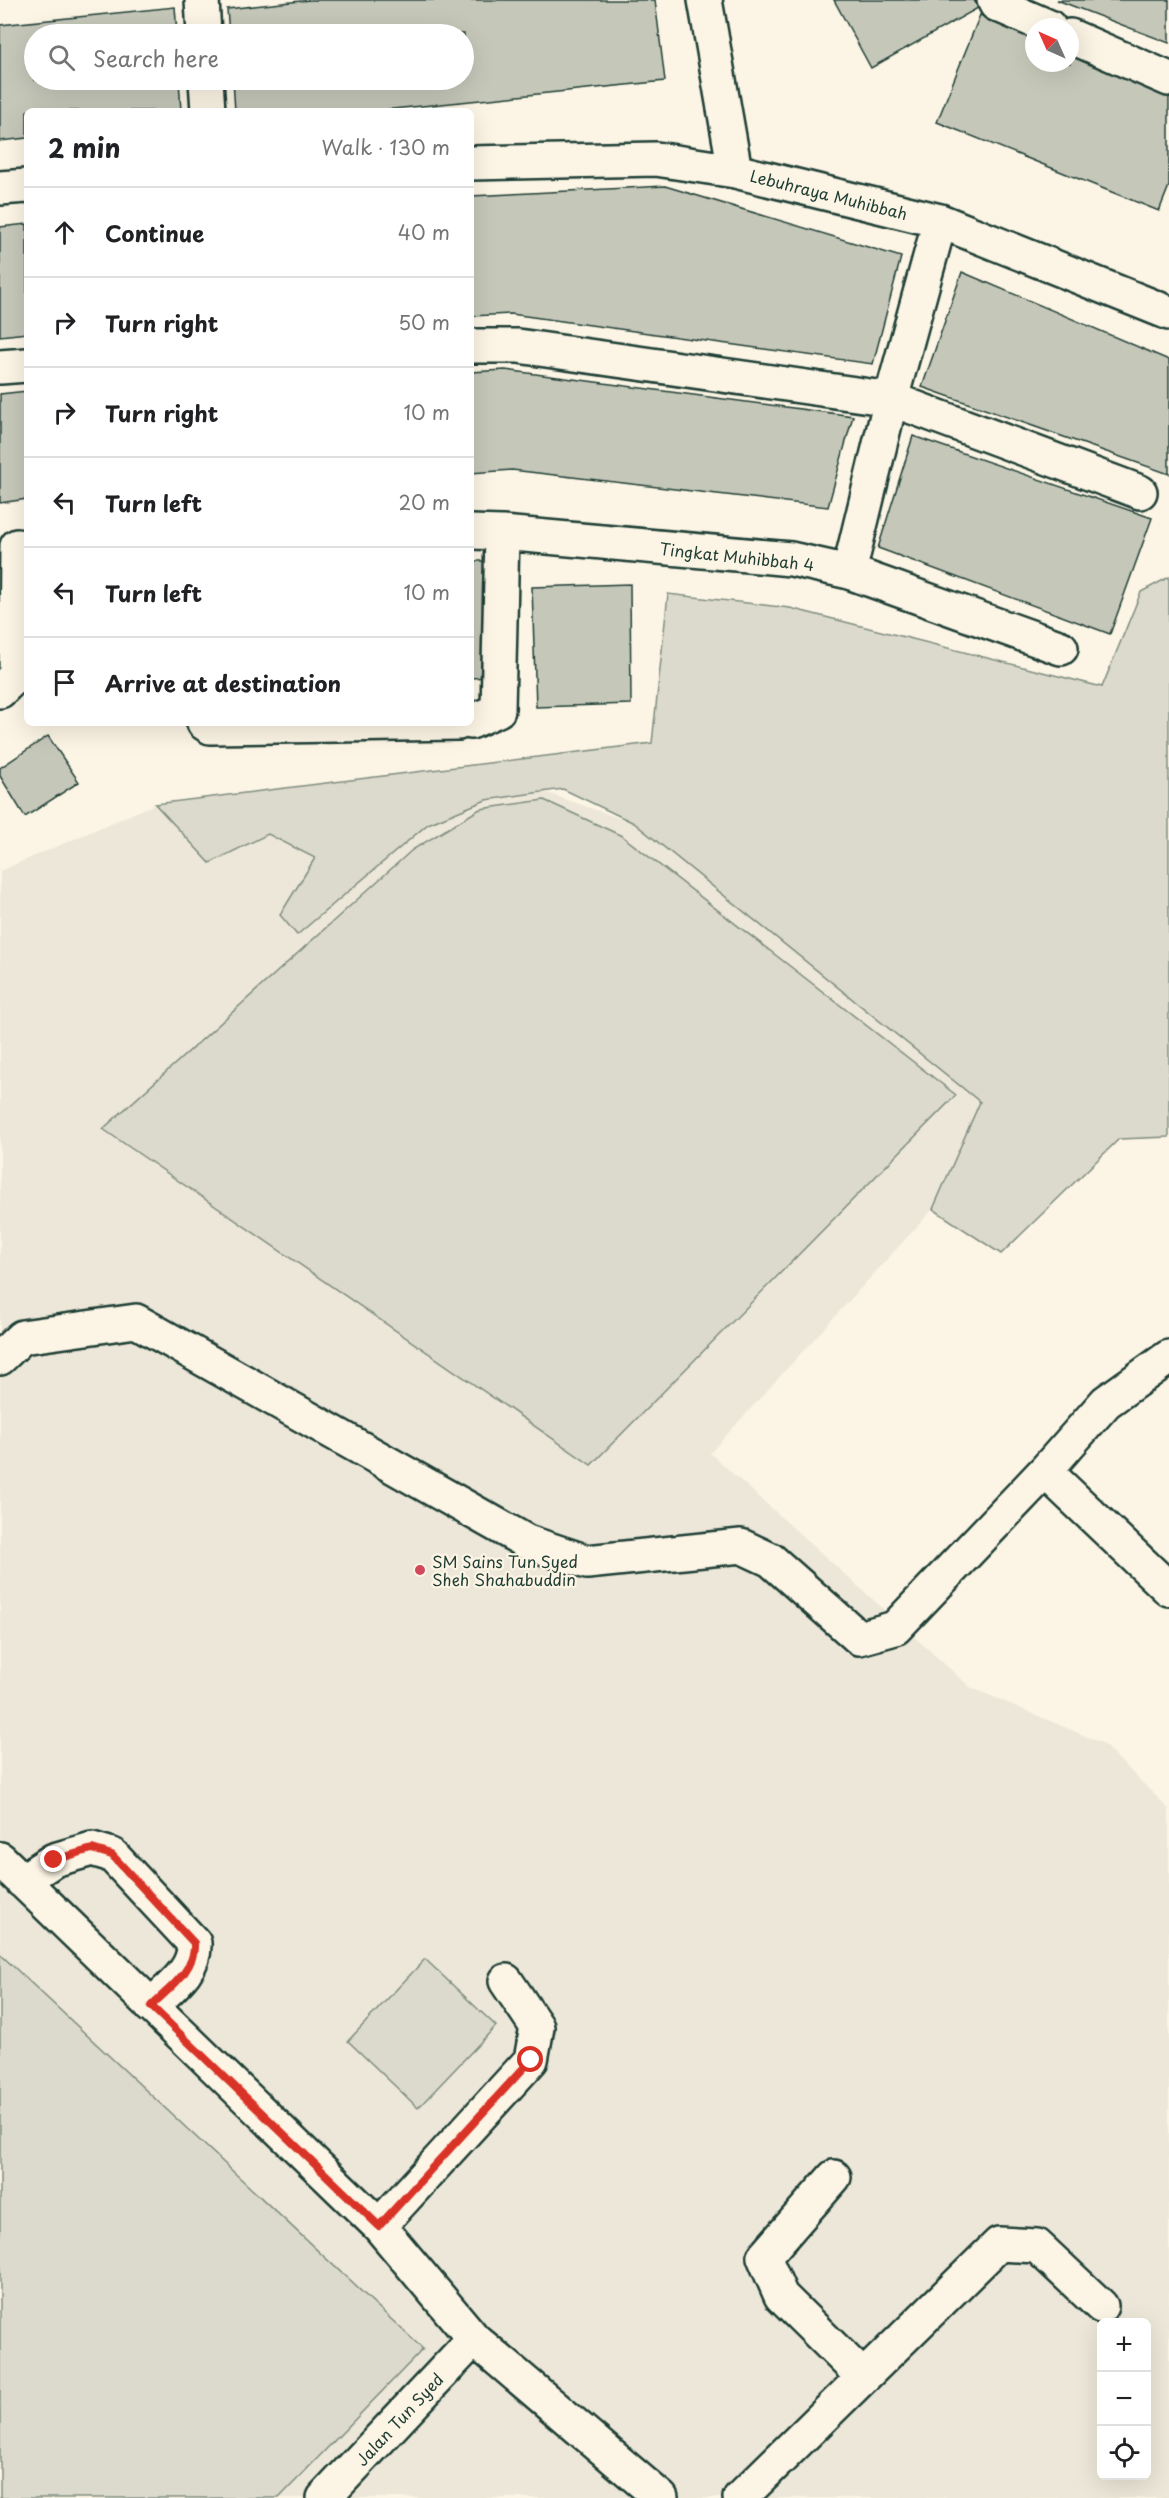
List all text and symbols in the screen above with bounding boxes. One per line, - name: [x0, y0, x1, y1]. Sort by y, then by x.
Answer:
- north arrow: [1025, 18, 1079, 72]
- search box: [24, 24, 474, 90]
- icon: search: [45, 41, 78, 74]
- text: Search here: [93, 41, 219, 74]
- text: 2 min: [48, 128, 121, 167]
- text: Walk · 130 m: [322, 132, 450, 162]
- street label: Lebuhraya Muhibbah: [748, 163, 910, 225]
- icon: ahead: [48, 216, 81, 249]
- text: Continue: [105, 216, 204, 249]
- text: 40 m: [398, 217, 450, 247]
- icon: right: [48, 306, 81, 339]
- text: Turn right: [105, 306, 218, 339]
- text: 50 m: [398, 307, 450, 337]
- icon: right: [48, 396, 81, 429]
- text: Turn right: [105, 396, 218, 429]
- text: 10 m: [403, 397, 450, 427]
- icon: left: [48, 486, 81, 519]
- text: Turn left: [105, 486, 202, 519]
- text: 20 m: [398, 487, 450, 517]
- street label: Tingkat Muhibbah 4: [658, 536, 816, 576]
- icon: left: [48, 576, 81, 609]
- text: Turn left: [105, 576, 202, 609]
- text: 10 m: [403, 577, 450, 607]
- icon: arrive: [48, 666, 81, 699]
- text: Arrive at destination: [105, 666, 341, 699]
- place label: SM Sains Tun Syed Sheh Shahabuddin: [432, 1549, 578, 1591]
- marker: SM Sains Tun Syed Sheh Shahabuddin: [413, 1563, 427, 1577]
- route end: [40, 1846, 66, 1872]
- route start: [517, 2046, 543, 2072]
- map controls: [1097, 2318, 1151, 2480]
- button: +: [1097, 2318, 1151, 2372]
- street label: Jalan Tun Syed: [350, 2367, 448, 2471]
- button: −: [1097, 2372, 1151, 2426]
- button: locate: [1097, 2426, 1151, 2480]

